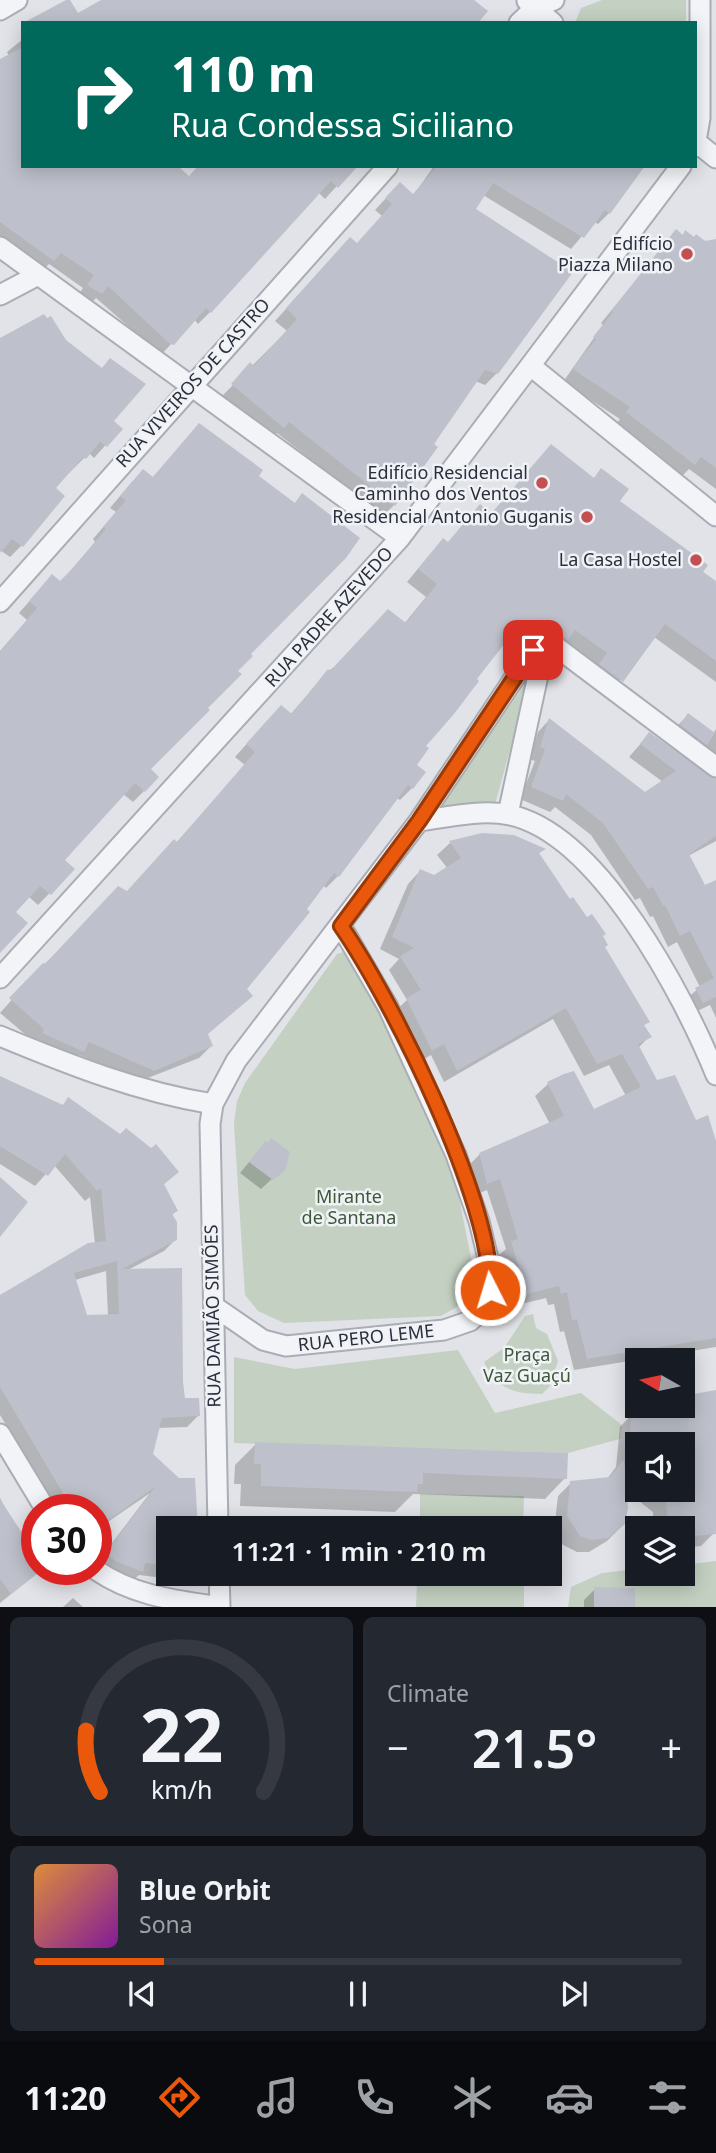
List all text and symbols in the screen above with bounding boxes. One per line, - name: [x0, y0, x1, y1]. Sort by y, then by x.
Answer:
- text: 110 m: [171, 40, 316, 106]
- icon: right: [56, 49, 147, 140]
- text: Rua Condessa Siciliano: [171, 103, 514, 146]
- place label: Edifício Piazza Milano: [558, 231, 673, 276]
- marker: Edifício Piazza Milano: [679, 246, 695, 262]
- street label: RUA VIVEIROS DE CASTRO: [110, 293, 275, 472]
- place label: Edifício Residencial Caminho dos Ventos: [354, 460, 528, 505]
- marker: Edifício Residencial Caminho dos Ventos: [534, 475, 550, 491]
- place label: Residencial Antonio Guganis: [332, 504, 573, 528]
- marker: Residencial Antonio Guganis: [579, 509, 595, 525]
- street label: RUA PADRE AZEVEDO: [259, 541, 398, 691]
- place label: La Casa Hostel: [559, 547, 682, 571]
- marker: La Casa Hostel: [688, 552, 704, 568]
- pin: [503, 620, 563, 680]
- icon: arrive: [514, 631, 552, 669]
- park label: Mirante de Santana: [302, 1184, 396, 1229]
- street label: RUA DAMIÃO SIMÕES: [198, 1224, 226, 1408]
- position arrow: [453, 1253, 527, 1327]
- street label: RUA PERO LEME: [297, 1318, 435, 1356]
- park label: Praça Vaz Guaçú: [483, 1342, 571, 1387]
- north arrow: [625, 1348, 695, 1418]
- map controls: [625, 1348, 695, 1586]
- button: sound: [625, 1432, 695, 1502]
- speed limit sign: 30: [21, 1494, 112, 1585]
- button: layers: [625, 1516, 695, 1586]
- text: 11:21 · 1 min · 210 m: [232, 1533, 486, 1569]
- text: Climate: [387, 1677, 469, 1709]
- text: 22: [140, 1685, 223, 1784]
- text: 21.5°: [472, 1712, 597, 1783]
- text: −: [387, 1721, 409, 1773]
- text: +: [660, 1721, 682, 1773]
- text: km/h: [151, 1772, 212, 1806]
- text: Blue Orbit: [139, 1872, 271, 1908]
- text: Sona: [139, 1908, 193, 1940]
- icon: previous: [123, 1975, 161, 2013]
- icon: pause: [339, 1975, 377, 2013]
- icon: next: [555, 1975, 593, 2013]
- icon: directions: [155, 2073, 204, 2122]
- icon: music: [253, 2073, 302, 2122]
- icon: phone: [350, 2073, 399, 2122]
- icon: climate: [448, 2073, 497, 2122]
- icon: car: [545, 2073, 594, 2122]
- icon: filters: [643, 2073, 692, 2122]
- text: 11:20: [24, 2076, 106, 2119]

